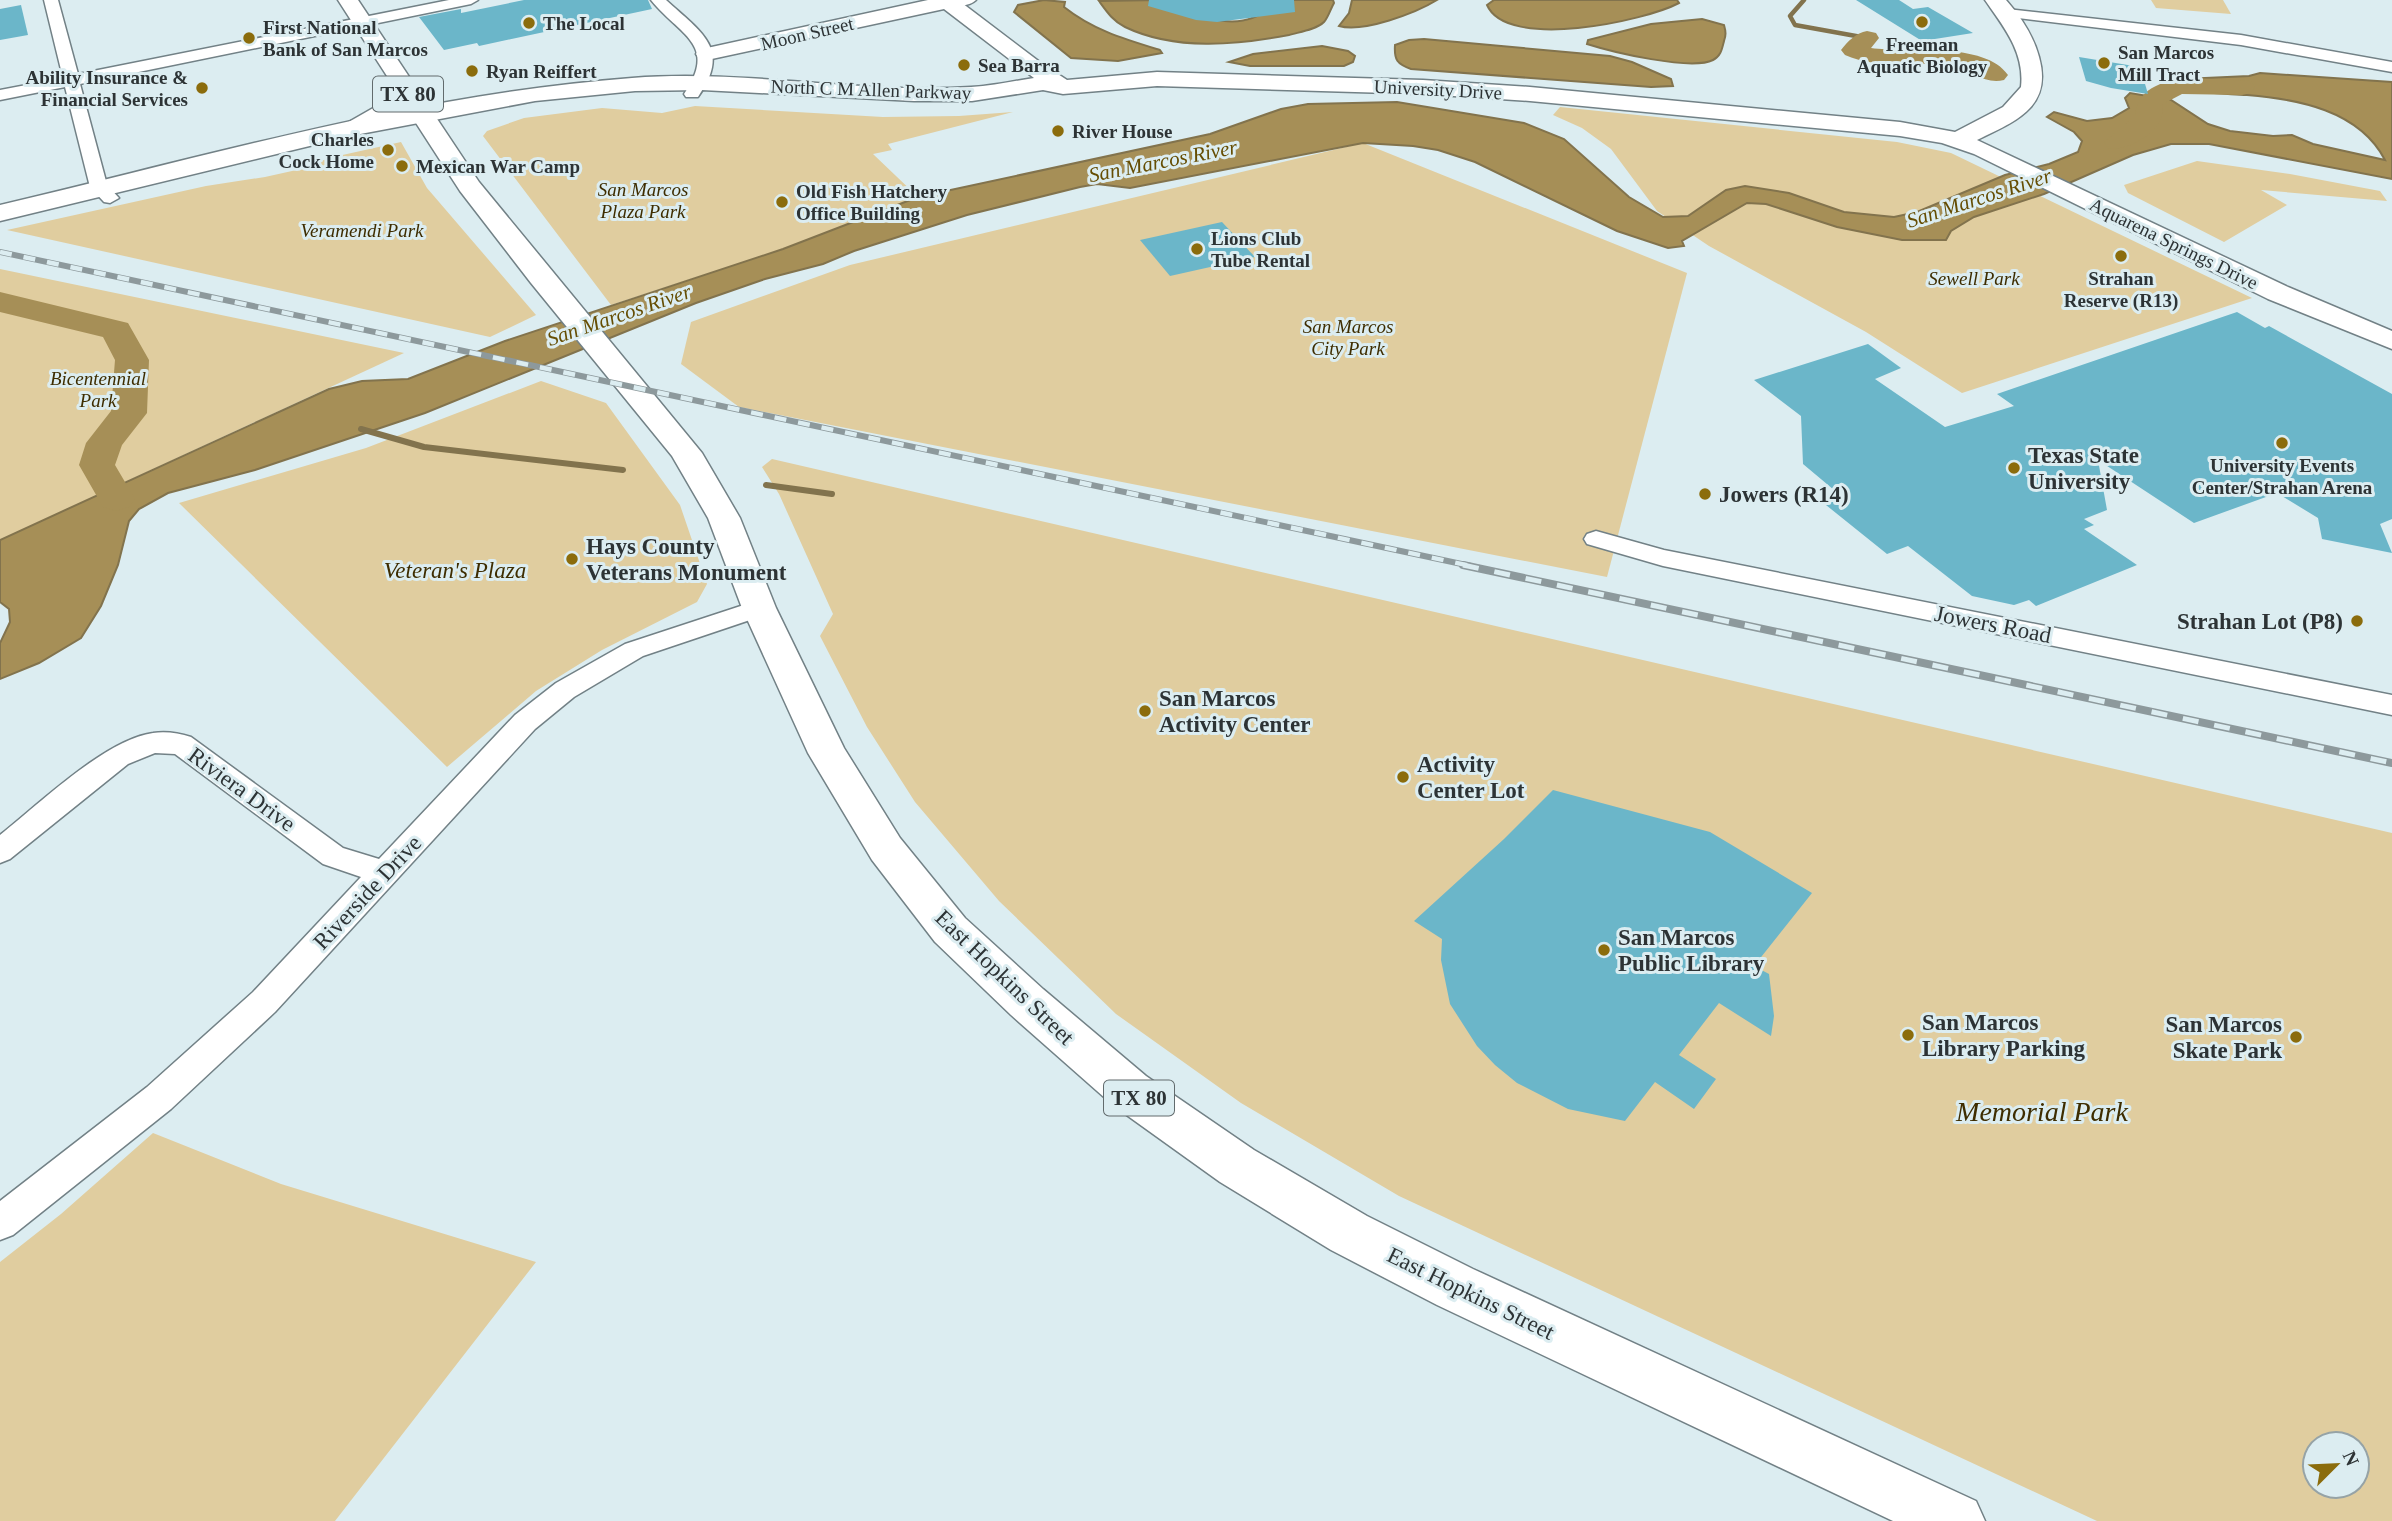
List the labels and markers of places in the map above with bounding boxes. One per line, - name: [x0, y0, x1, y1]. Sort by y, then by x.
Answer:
- place label: The Local: [543, 13, 625, 34]
- marker: Freeman Aquatic Biology: [1914, 14, 1930, 30]
- marker: The Local: [521, 15, 537, 31]
- place label: First National Bank of San Marcos: [263, 17, 428, 60]
- marker: First National Bank of San Marcos: [241, 30, 257, 46]
- place label: Freeman Aquatic Biology: [1857, 34, 1988, 77]
- place label: San Marcos Mill Tract: [2118, 42, 2214, 85]
- place label: Sea Barra: [978, 55, 1060, 76]
- marker: San Marcos Mill Tract: [2096, 55, 2112, 71]
- marker: Sea Barra: [956, 57, 972, 73]
- place label: Ryan Reiffert: [486, 61, 597, 82]
- marker: Ryan Reiffert: [464, 63, 480, 79]
- place label: Ability Insurance & Financial Services: [25, 67, 188, 110]
- marker: Ability Insurance & Financial Services: [194, 80, 210, 96]
- place label: River House: [1072, 121, 1172, 142]
- marker: River House: [1050, 123, 1066, 139]
- place label: Charles Cock Home: [278, 129, 374, 172]
- marker: Charles Cock Home: [380, 142, 396, 158]
- place label: Mexican War Camp: [416, 156, 580, 177]
- marker: Mexican War Camp: [394, 158, 410, 174]
- place label: Old Fish Hatchery Office Building: [796, 181, 947, 224]
- marker: Old Fish Hatchery Office Building: [774, 194, 790, 210]
- place label: Lions Club Tube Rental: [1211, 228, 1310, 271]
- marker: Lions Club Tube Rental: [1189, 241, 1205, 257]
- marker: Strahan Reserve (R13): [2113, 248, 2129, 264]
- place label: Strahan Reserve (R13): [2064, 268, 2178, 312]
- marker: University Events Center/Strahan Arena: [2274, 435, 2290, 451]
- place label: Texas State University: [2028, 443, 2139, 494]
- place label: University Events Center/Strahan Arena: [2192, 455, 2373, 498]
- marker: Texas State University: [2006, 460, 2022, 476]
- place label: Jowers (R14): [1719, 482, 1849, 507]
- marker: Jowers (R14): [1697, 486, 1713, 502]
- place label: Hays County Veterans Monument: [586, 534, 787, 585]
- marker: Hays County Veterans Monument: [564, 551, 580, 567]
- place label: Strahan Lot (P8): [2177, 609, 2343, 634]
- marker: Strahan Lot (P8): [2349, 613, 2365, 629]
- place label: San Marcos Activity Center: [1159, 686, 1310, 737]
- marker: San Marcos Activity Center: [1137, 703, 1153, 719]
- place label: Activity Center Lot: [1417, 752, 1525, 803]
- marker: Activity Center Lot: [1395, 769, 1411, 785]
- place label: San Marcos Public Library: [1618, 925, 1765, 976]
- marker: San Marcos Public Library: [1596, 942, 1612, 958]
- place label: San Marcos Library Parking: [1922, 1010, 2085, 1061]
- place label: San Marcos Skate Park: [2166, 1012, 2282, 1063]
- marker: San Marcos Library Parking: [1900, 1027, 1916, 1043]
- marker: San Marcos Skate Park: [2288, 1029, 2304, 1045]

